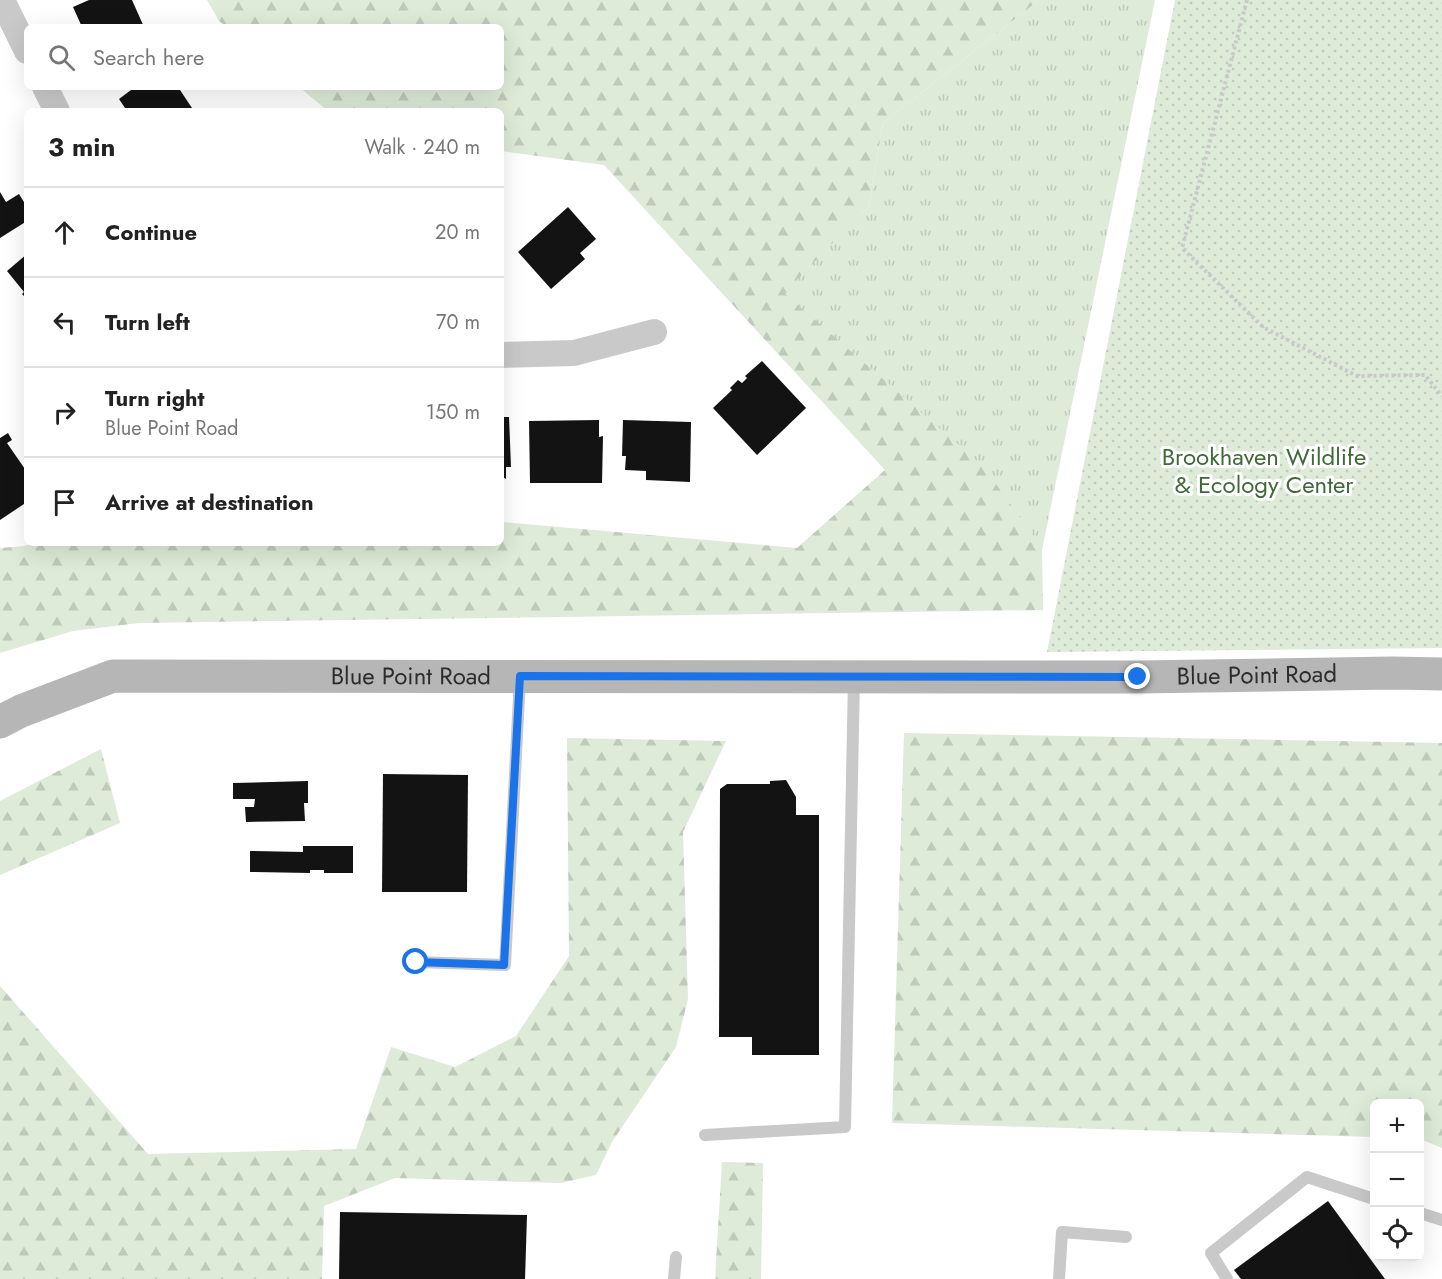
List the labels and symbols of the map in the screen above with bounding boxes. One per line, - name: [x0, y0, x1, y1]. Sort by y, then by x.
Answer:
- park label: Brookhaven Wildlife & Ecology Center: [1162, 439, 1366, 502]
- street label: Blue Point Road: [1176, 656, 1337, 693]
- street label: Blue Point Road: [331, 658, 491, 693]
- route end: [1124, 663, 1150, 689]
- route start: [402, 948, 428, 974]

